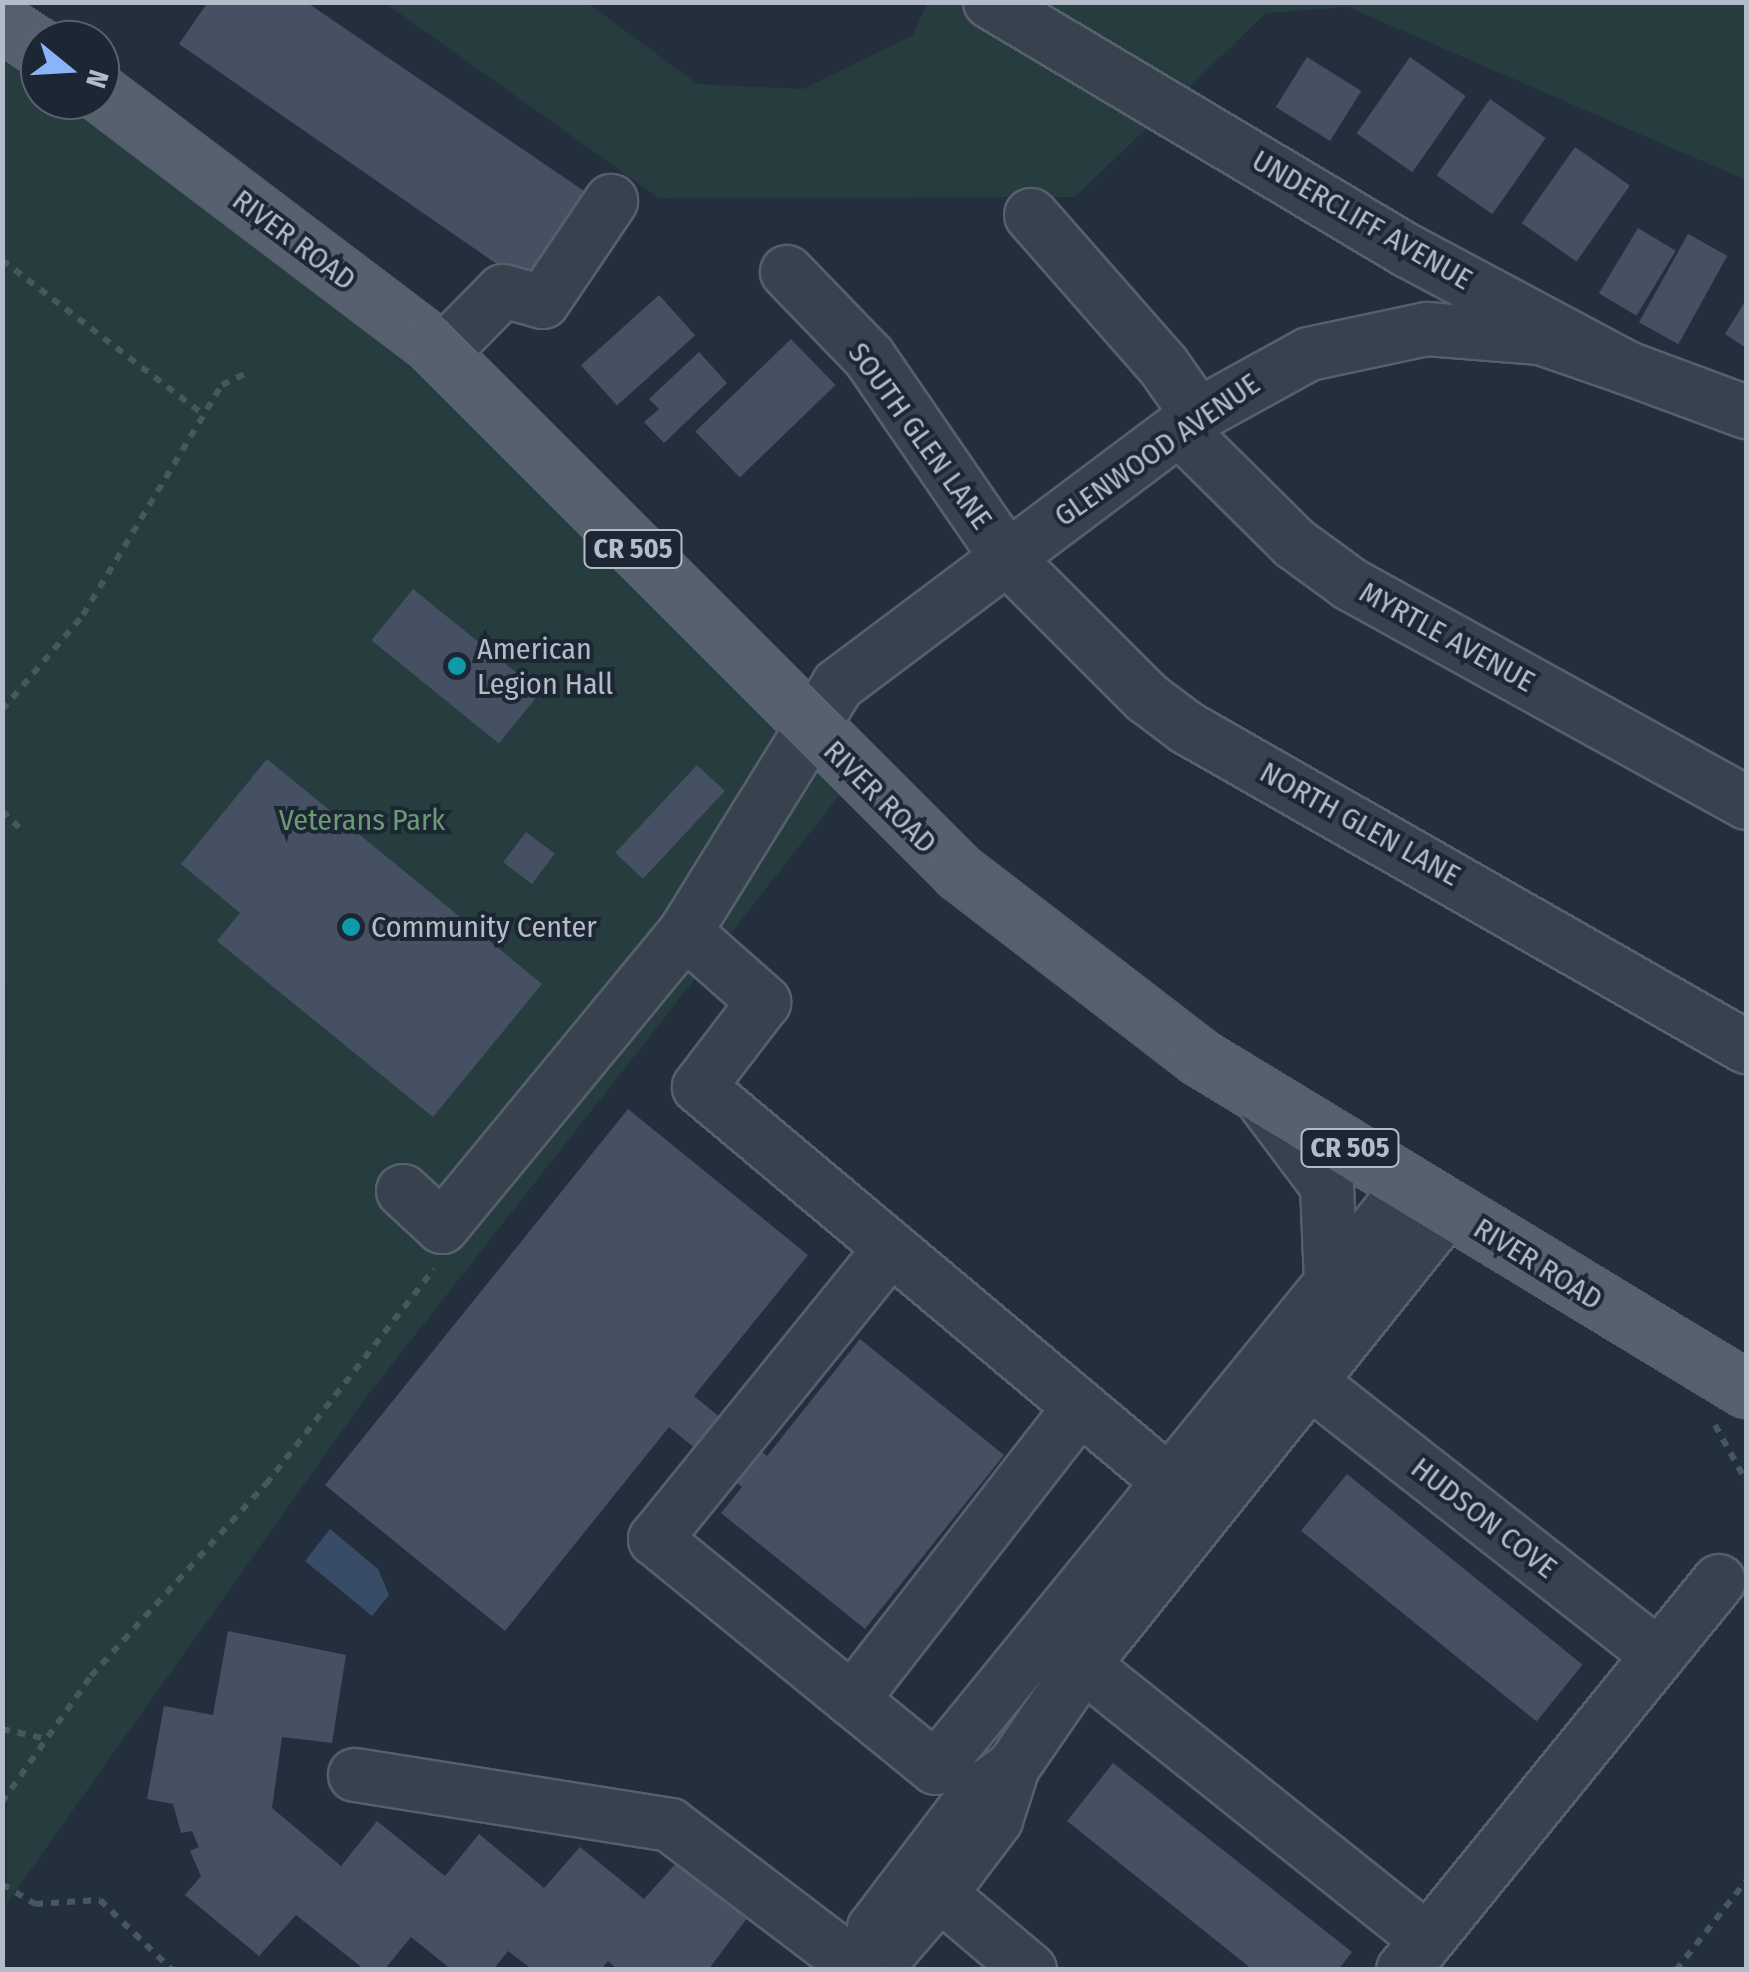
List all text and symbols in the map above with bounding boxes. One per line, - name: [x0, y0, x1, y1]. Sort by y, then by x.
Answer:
- north arrow: [20, 20, 120, 120]
- text: N: [79, 66, 115, 92]
- street label: UNDERCLIFF AVENUE: [1246, 142, 1478, 298]
- street label: RIVER ROAD: [225, 182, 363, 298]
- street label: SOUTH GLEN LANE: [840, 336, 1000, 536]
- street label: GLENWOOD AVENUE: [1048, 366, 1266, 534]
- road number: CR 505: [583, 526, 683, 572]
- street label: MYRTLE AVENUE: [1353, 574, 1541, 700]
- place label: American Legion Hall: [477, 631, 613, 702]
- marker: American Legion Hall: [446, 655, 468, 677]
- street label: RIVER ROAD: [816, 733, 944, 861]
- street label: NORTH GLEN LANE: [1254, 754, 1466, 894]
- park label: Veterans Park: [279, 802, 445, 838]
- place label: Community Center: [371, 909, 597, 945]
- marker: Community Center: [340, 916, 362, 938]
- road number: CR 505: [1300, 1125, 1400, 1171]
- street label: RIVER ROAD: [1467, 1210, 1609, 1318]
- street label: HUDSON COVE: [1404, 1450, 1564, 1586]

